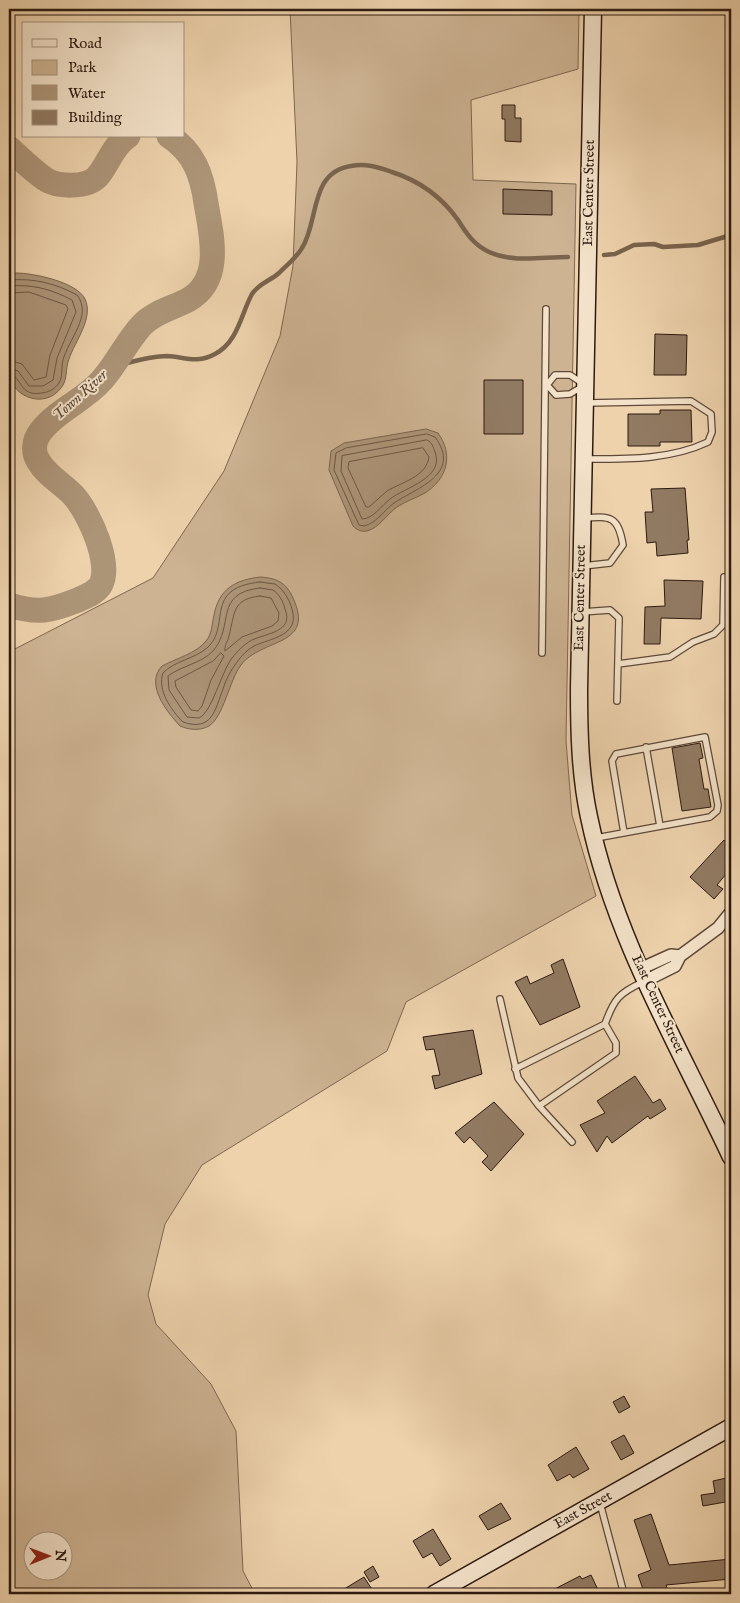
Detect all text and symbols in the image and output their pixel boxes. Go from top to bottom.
legend [22,22,185,138]
text: Road [68,34,103,53]
text: Park [68,58,98,77]
text: Water [68,84,106,103]
text: Building [68,108,123,127]
street label: East Center Street [579,139,599,246]
water label: Town River [49,365,112,424]
street label: East Center Street [570,544,590,651]
street label: East Center Street [627,952,689,1056]
street label: East Street [551,1487,615,1533]
north arrow [22,1530,72,1580]
text: N [51,1549,69,1562]

